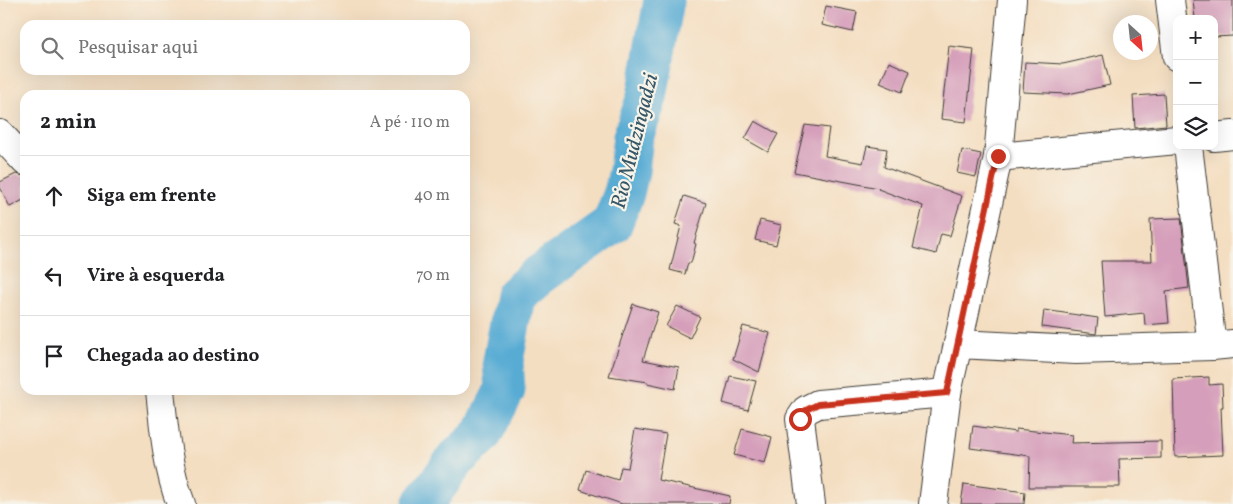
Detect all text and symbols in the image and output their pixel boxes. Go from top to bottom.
north arrow [1113,15,1158,60]
map controls [1173,15,1218,150]
button: + [1173,15,1218,60]
search box [20,20,470,75]
icon: search [38,34,66,62]
text: Pesquisar aqui [78,35,198,61]
button: − [1173,60,1218,105]
water label: Rio Mudzingadzi [605,70,666,212]
button: layers [1173,105,1218,150]
text: 2 min [40,108,97,137]
text: A pé · 110 m [370,112,450,134]
route end [987,145,1010,168]
icon: ahead [40,182,68,210]
text: Siga em frente [87,183,216,209]
text: 40 m [414,185,450,207]
icon: left [40,262,68,290]
text: Vire à esquerda [87,263,225,289]
text: 70 m [416,265,450,287]
icon: arrive [40,342,68,370]
text: Chegada ao destino [87,343,259,369]
route start [789,408,812,431]

